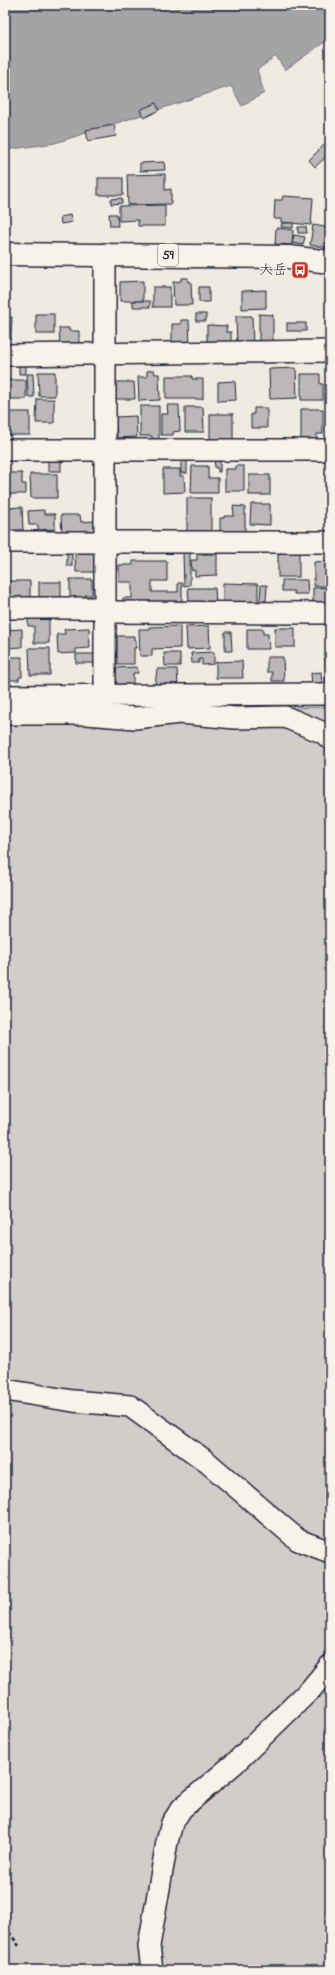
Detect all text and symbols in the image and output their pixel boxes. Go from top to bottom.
road number: 59 [158,244,178,266]
place label: 大岳 [259,260,287,281]
bus stop icon: 大岳 [290,260,310,280]

